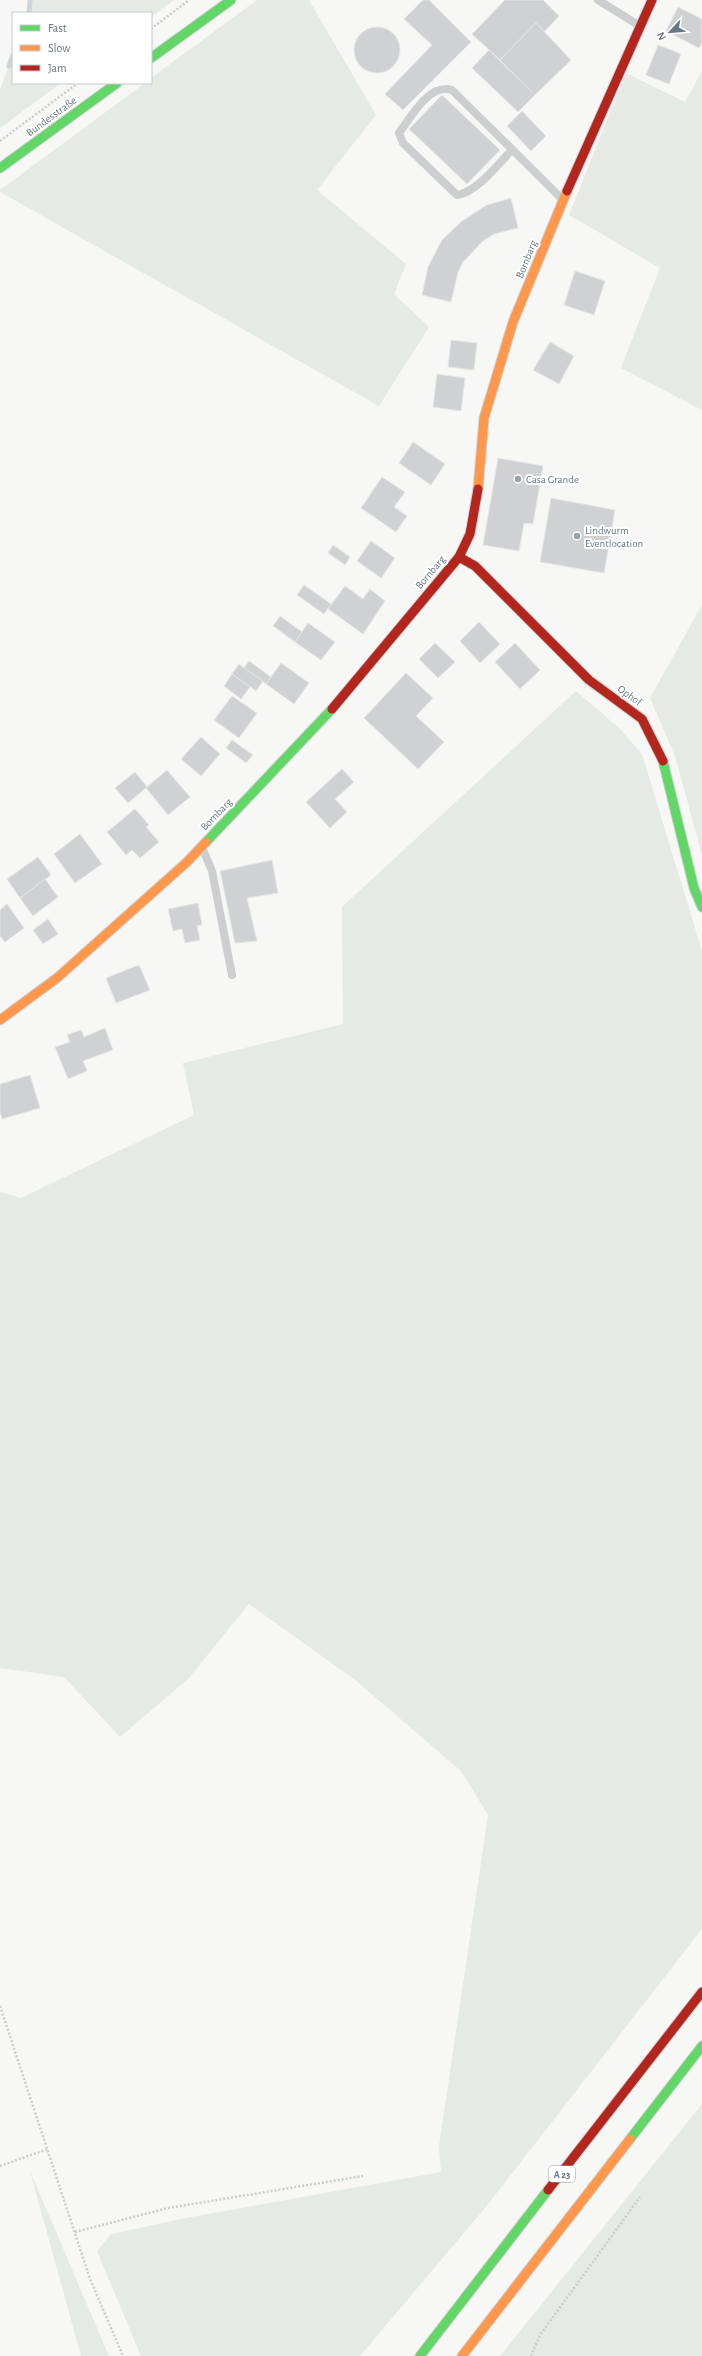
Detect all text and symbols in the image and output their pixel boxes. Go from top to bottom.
legend [12,12,152,84]
north arrow [650,12,690,52]
text: Fast [48,22,67,34]
text: N [655,30,668,42]
text: Slow [48,42,70,54]
text: Jam [48,62,67,74]
street label: Bundesstraße [24,95,78,138]
street label: Bornbarg [514,238,539,280]
marker: Casa Grande [513,474,523,484]
place label: Casa Grande [526,474,579,485]
place label: Lindwurm Eventlocation [585,525,643,549]
marker: Lindwurm Eventlocation [572,531,582,541]
street label: Bornbarg [413,553,448,591]
street label: Ophof [616,683,644,708]
street label: Bornbarg [199,796,235,833]
road number: A 23 [549,2166,575,2182]

